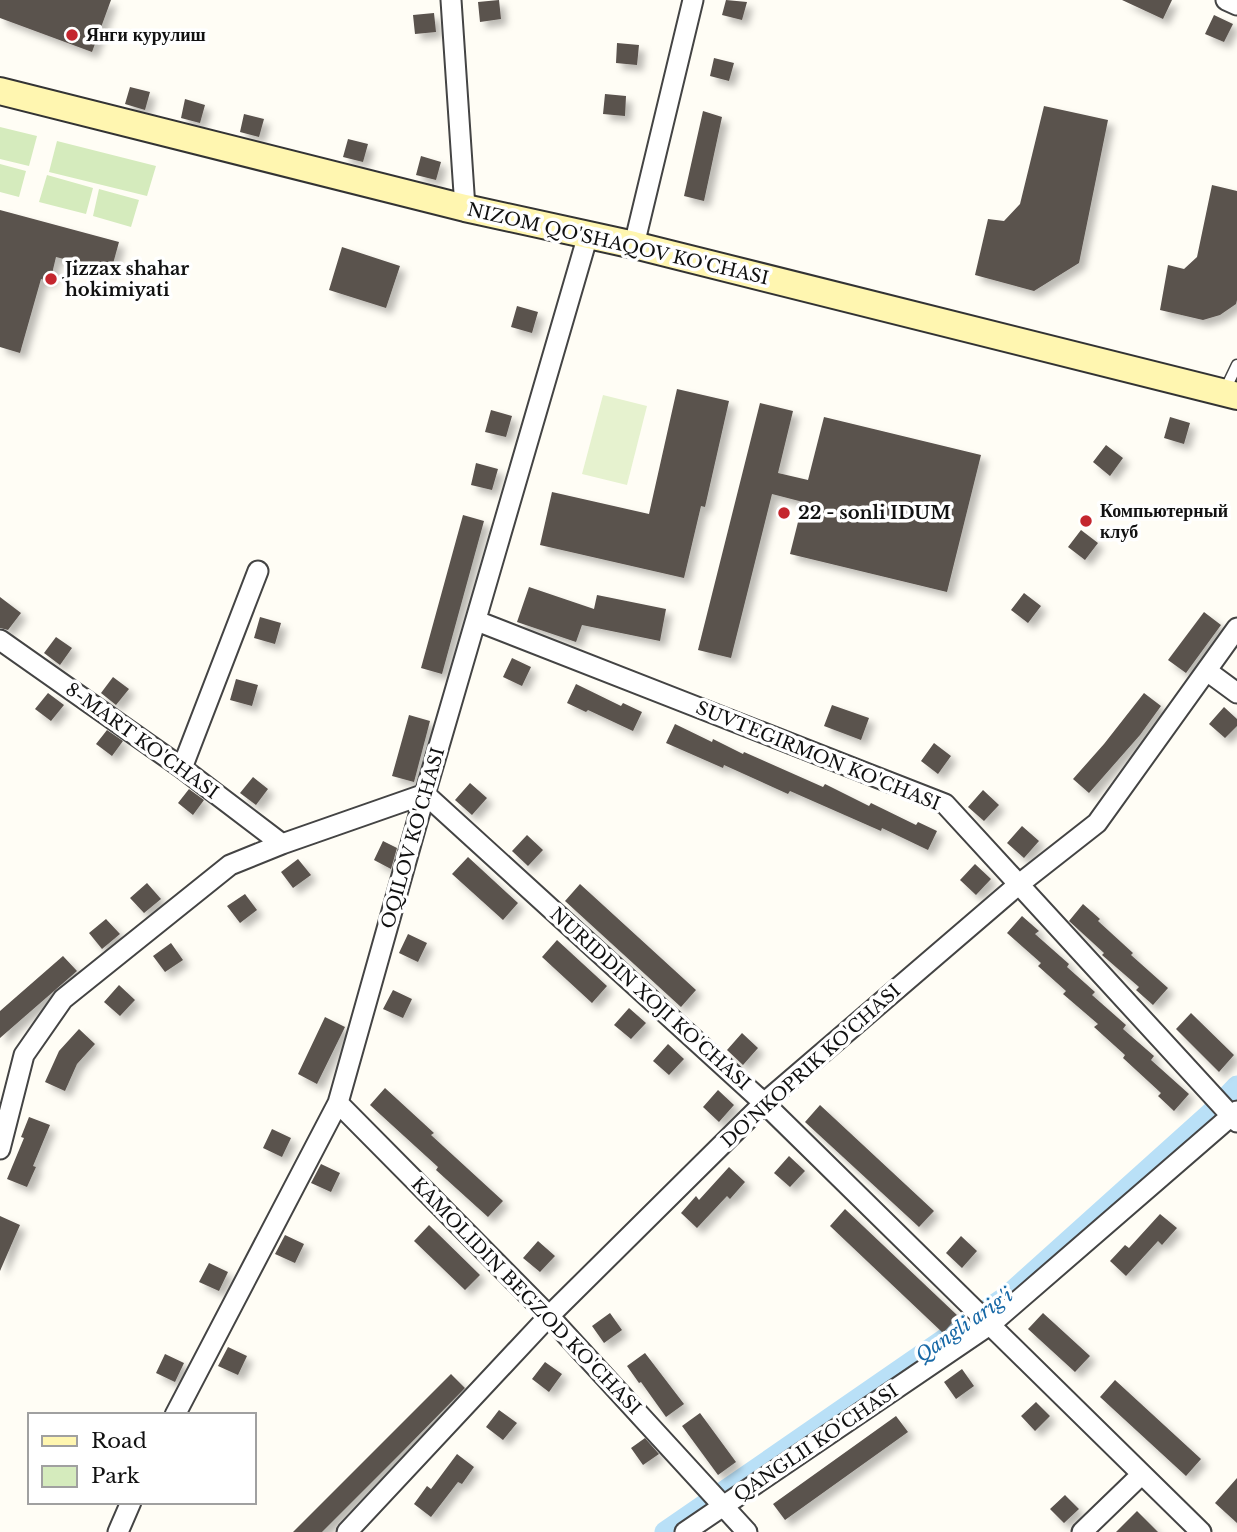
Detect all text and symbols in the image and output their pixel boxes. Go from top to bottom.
place label: Янги курулиш [86,24,206,46]
marker: Янги курулиш [64,27,80,43]
street label: NIZOM QO'SHAQOV KO'CHASI [465,199,771,289]
place label: Jizzax shahar hokimiyati [61,258,189,301]
marker: Jizzax shahar hokimiyati [43,271,59,287]
place label: Компьютерный клуб [1100,500,1228,543]
place label: 22 - sonli IDUM [798,502,951,524]
marker: 22 - sonli IDUM [776,505,792,521]
marker: Компьютерный клуб [1078,513,1094,529]
street label: 8-MART KO'CHASI [61,678,223,804]
street label: SUVTEGIRMON KO'CHASI [693,697,943,815]
street label: OQILOV KO'CHASI [377,745,449,931]
street label: NURIDDIN XOJI KO'CHASI [545,903,755,1095]
street label: DO'NKOPRIK KO'CHASI [717,980,905,1152]
street label: KAMOLIDIN BEGZOD KO'CHASI [407,1173,645,1419]
water label: Qangli arig'i [911,1283,1018,1367]
street label: QANGLII KO'CHASI [730,1380,902,1506]
legend [28,1413,256,1504]
text: Road [91,1428,147,1454]
text: Park [91,1463,140,1489]

